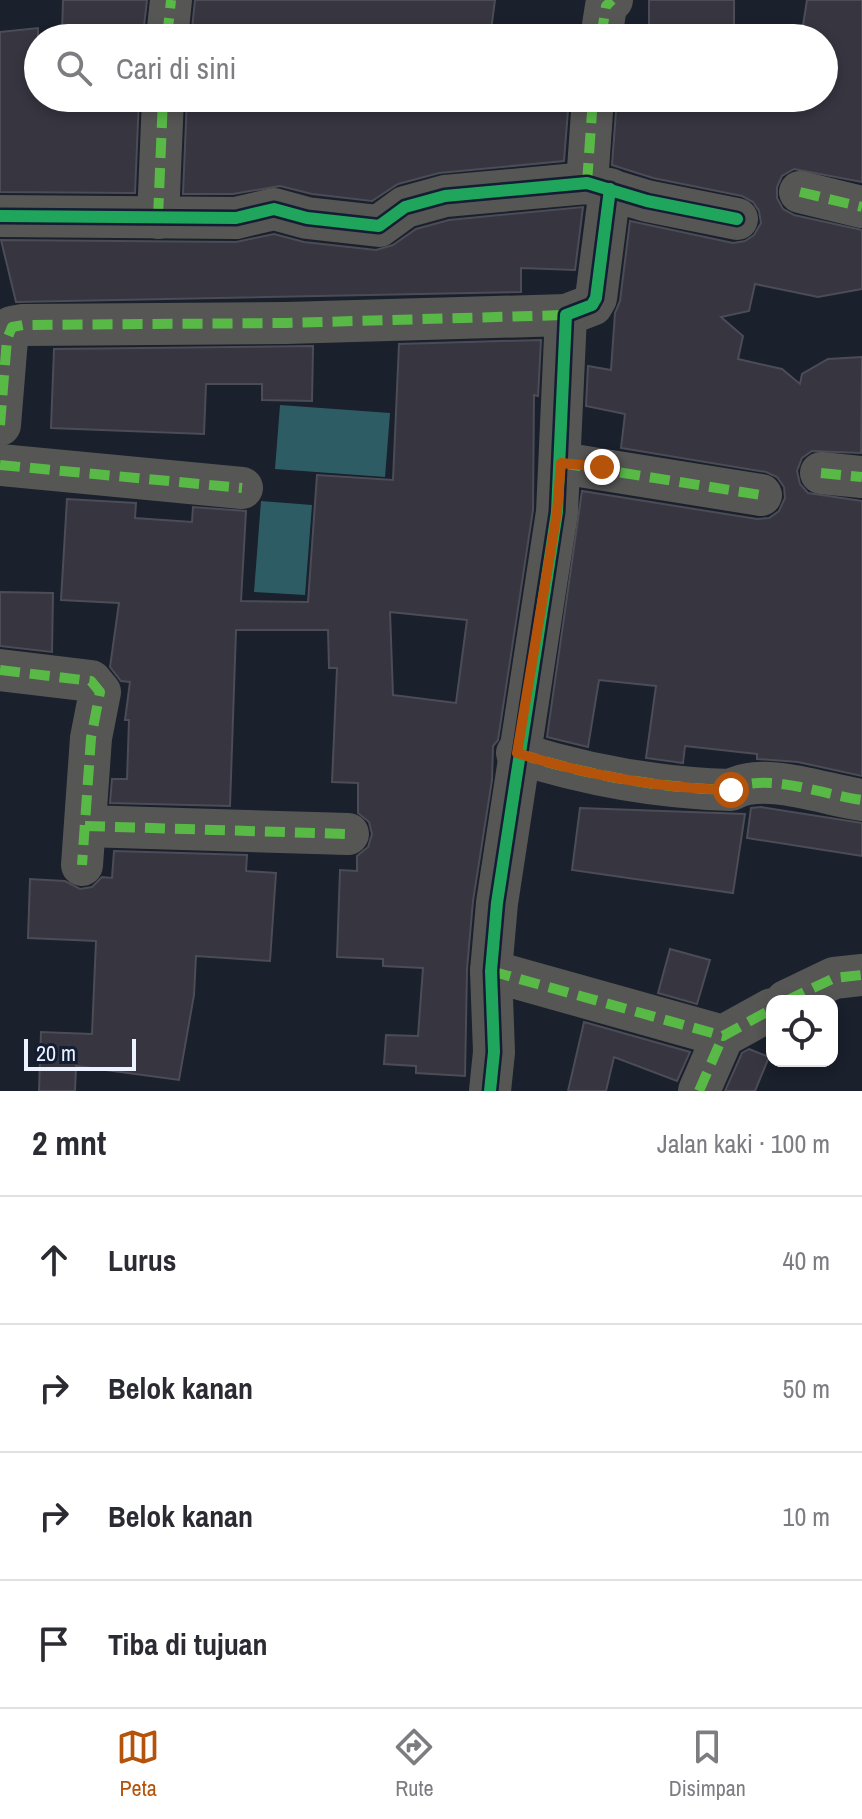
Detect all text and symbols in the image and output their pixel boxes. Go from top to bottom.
search box [24,24,838,112]
icon: search [52,46,96,90]
text: Cari di sini [116,48,236,88]
route end [584,449,620,485]
route start [713,772,749,808]
map controls [766,995,838,1067]
button: locate [766,995,838,1067]
scale bar [24,1035,136,1071]
text: 20 m [36,1038,76,1068]
text: 2 mnt [32,1120,106,1166]
text: Jalan kaki · 100 m [657,1126,830,1161]
icon: ahead [32,1238,76,1282]
text: Lurus [108,1240,176,1280]
text: 40 m [783,1243,830,1278]
icon: right [32,1366,76,1410]
text: Belok kanan [108,1368,253,1408]
text: 50 m [783,1371,830,1406]
icon: right [32,1494,76,1538]
text: Belok kanan [108,1496,253,1536]
text: 10 m [783,1499,830,1534]
icon: arrive [32,1622,76,1666]
text: Tiba di tujuan [108,1624,268,1664]
tab: Peta [116,1725,160,1803]
tab: Rute [392,1725,436,1803]
tab: Disimpan [669,1725,746,1803]

